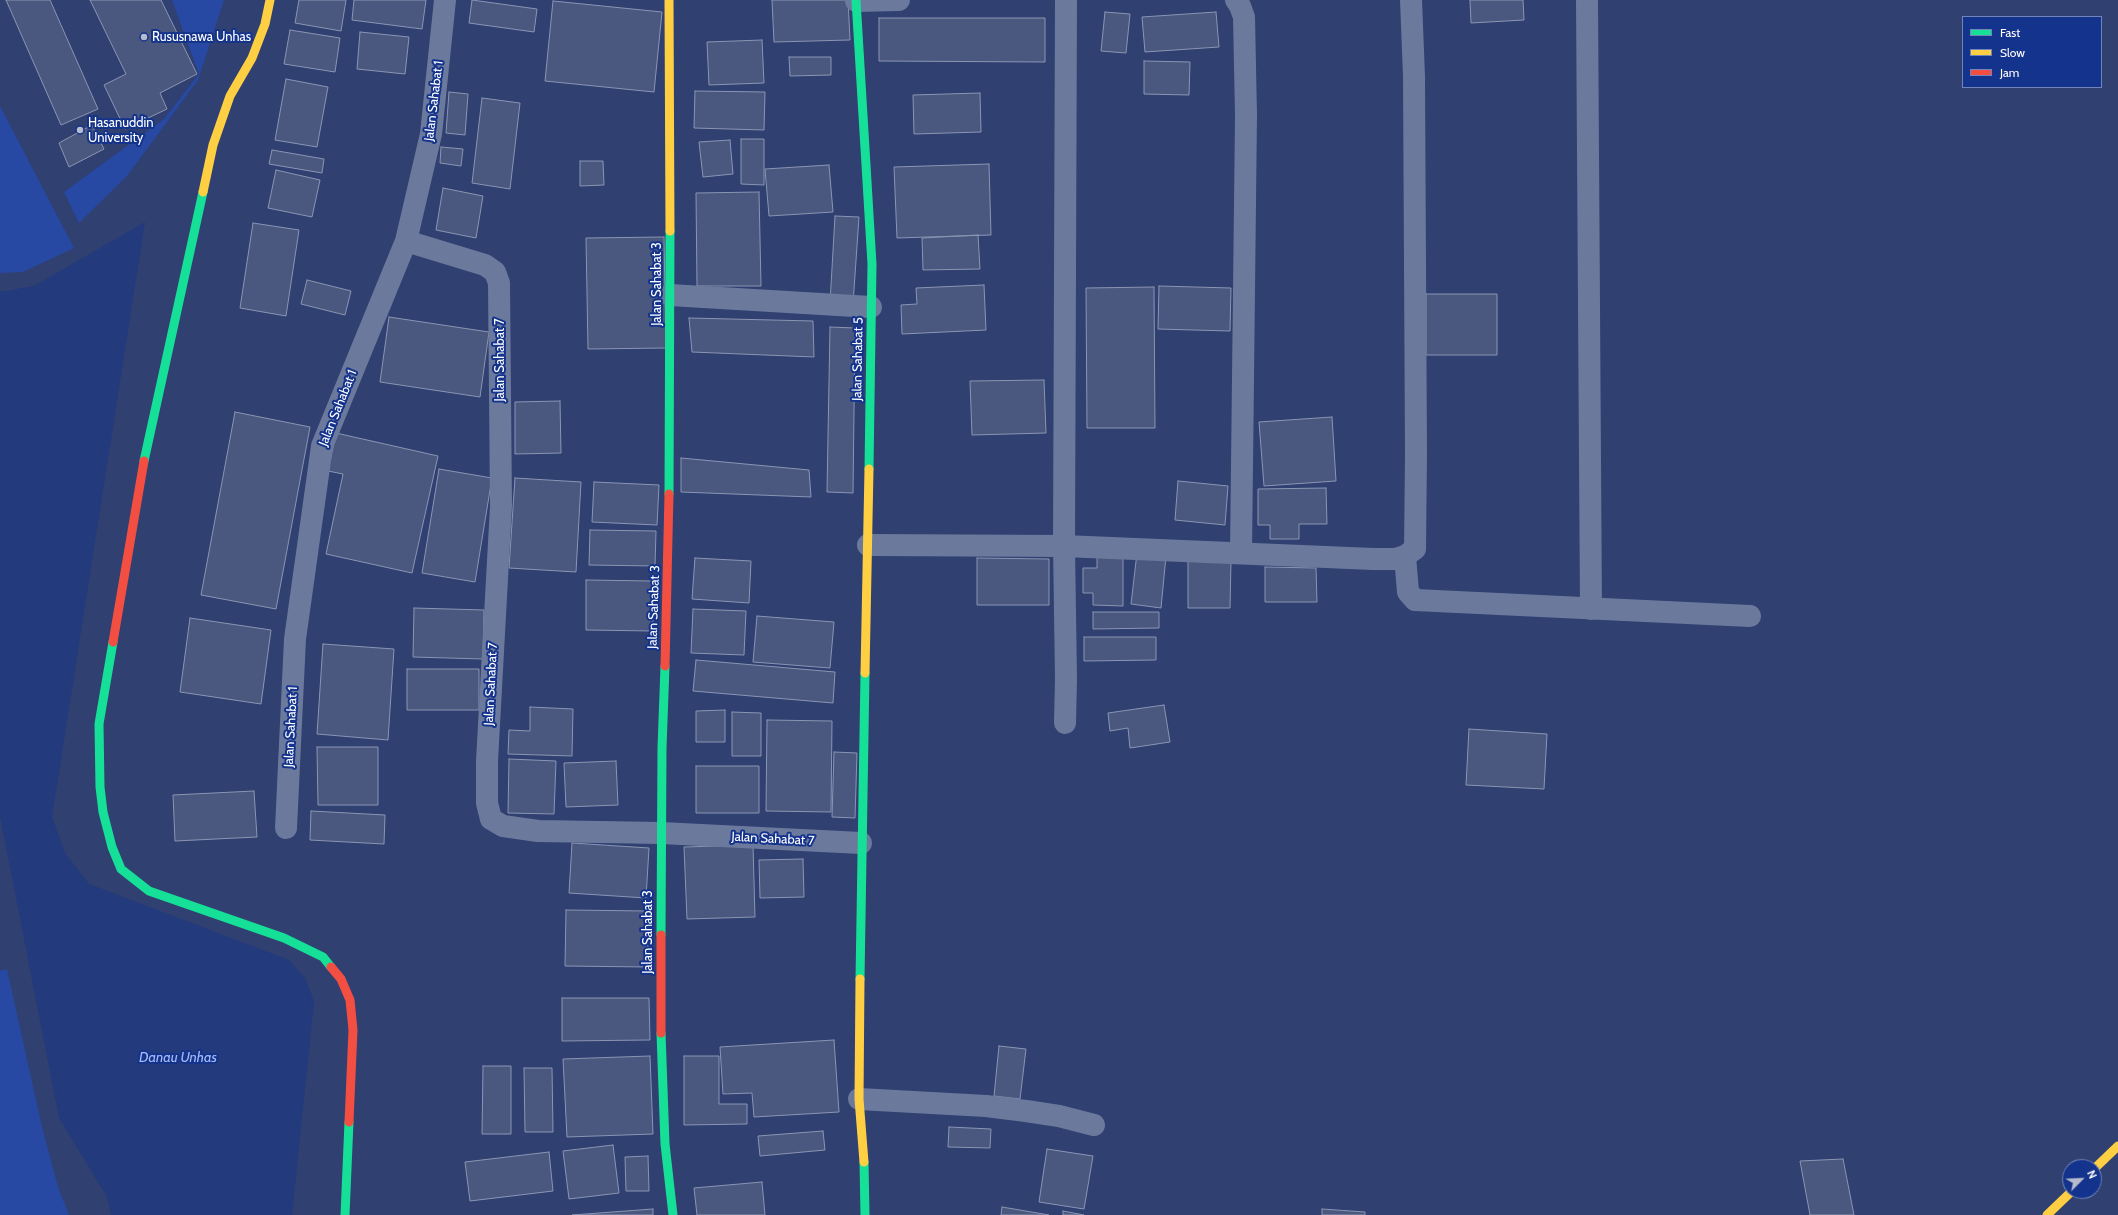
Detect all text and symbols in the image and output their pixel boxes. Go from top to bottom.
legend [1962,16,2102,88]
text: Fast [2000,25,2020,40]
place label: Rususnawa Unhas [152,29,251,45]
marker: Rususnawa Unhas [139,32,149,42]
text: Slow [2000,45,2025,60]
street label: Jalan Sahabat 1 [421,60,447,142]
text: Jam [2000,65,2019,80]
place label: Hasanuddin University [88,115,153,146]
marker: Hasanuddin University [75,125,85,135]
street label: Jalan Sahabat 3 [649,242,665,326]
street label: Jalan Sahabat 5 [849,317,867,401]
street label: Jalan Sahabat 7 [492,318,508,402]
street label: Jalan Sahabat 1 [316,368,360,448]
street label: Jalan Sahabat 3 [645,565,663,649]
street label: Jalan Sahabat 7 [481,642,501,726]
street label: Jalan Sahabat 1 [281,686,301,768]
street label: Jalan Sahabat 7 [731,829,815,849]
street label: Jalan Sahabat 3 [640,890,656,974]
water label: Danau Unhas [139,1050,217,1066]
north arrow [2062,1159,2102,1199]
text: N [2084,1168,2100,1181]

